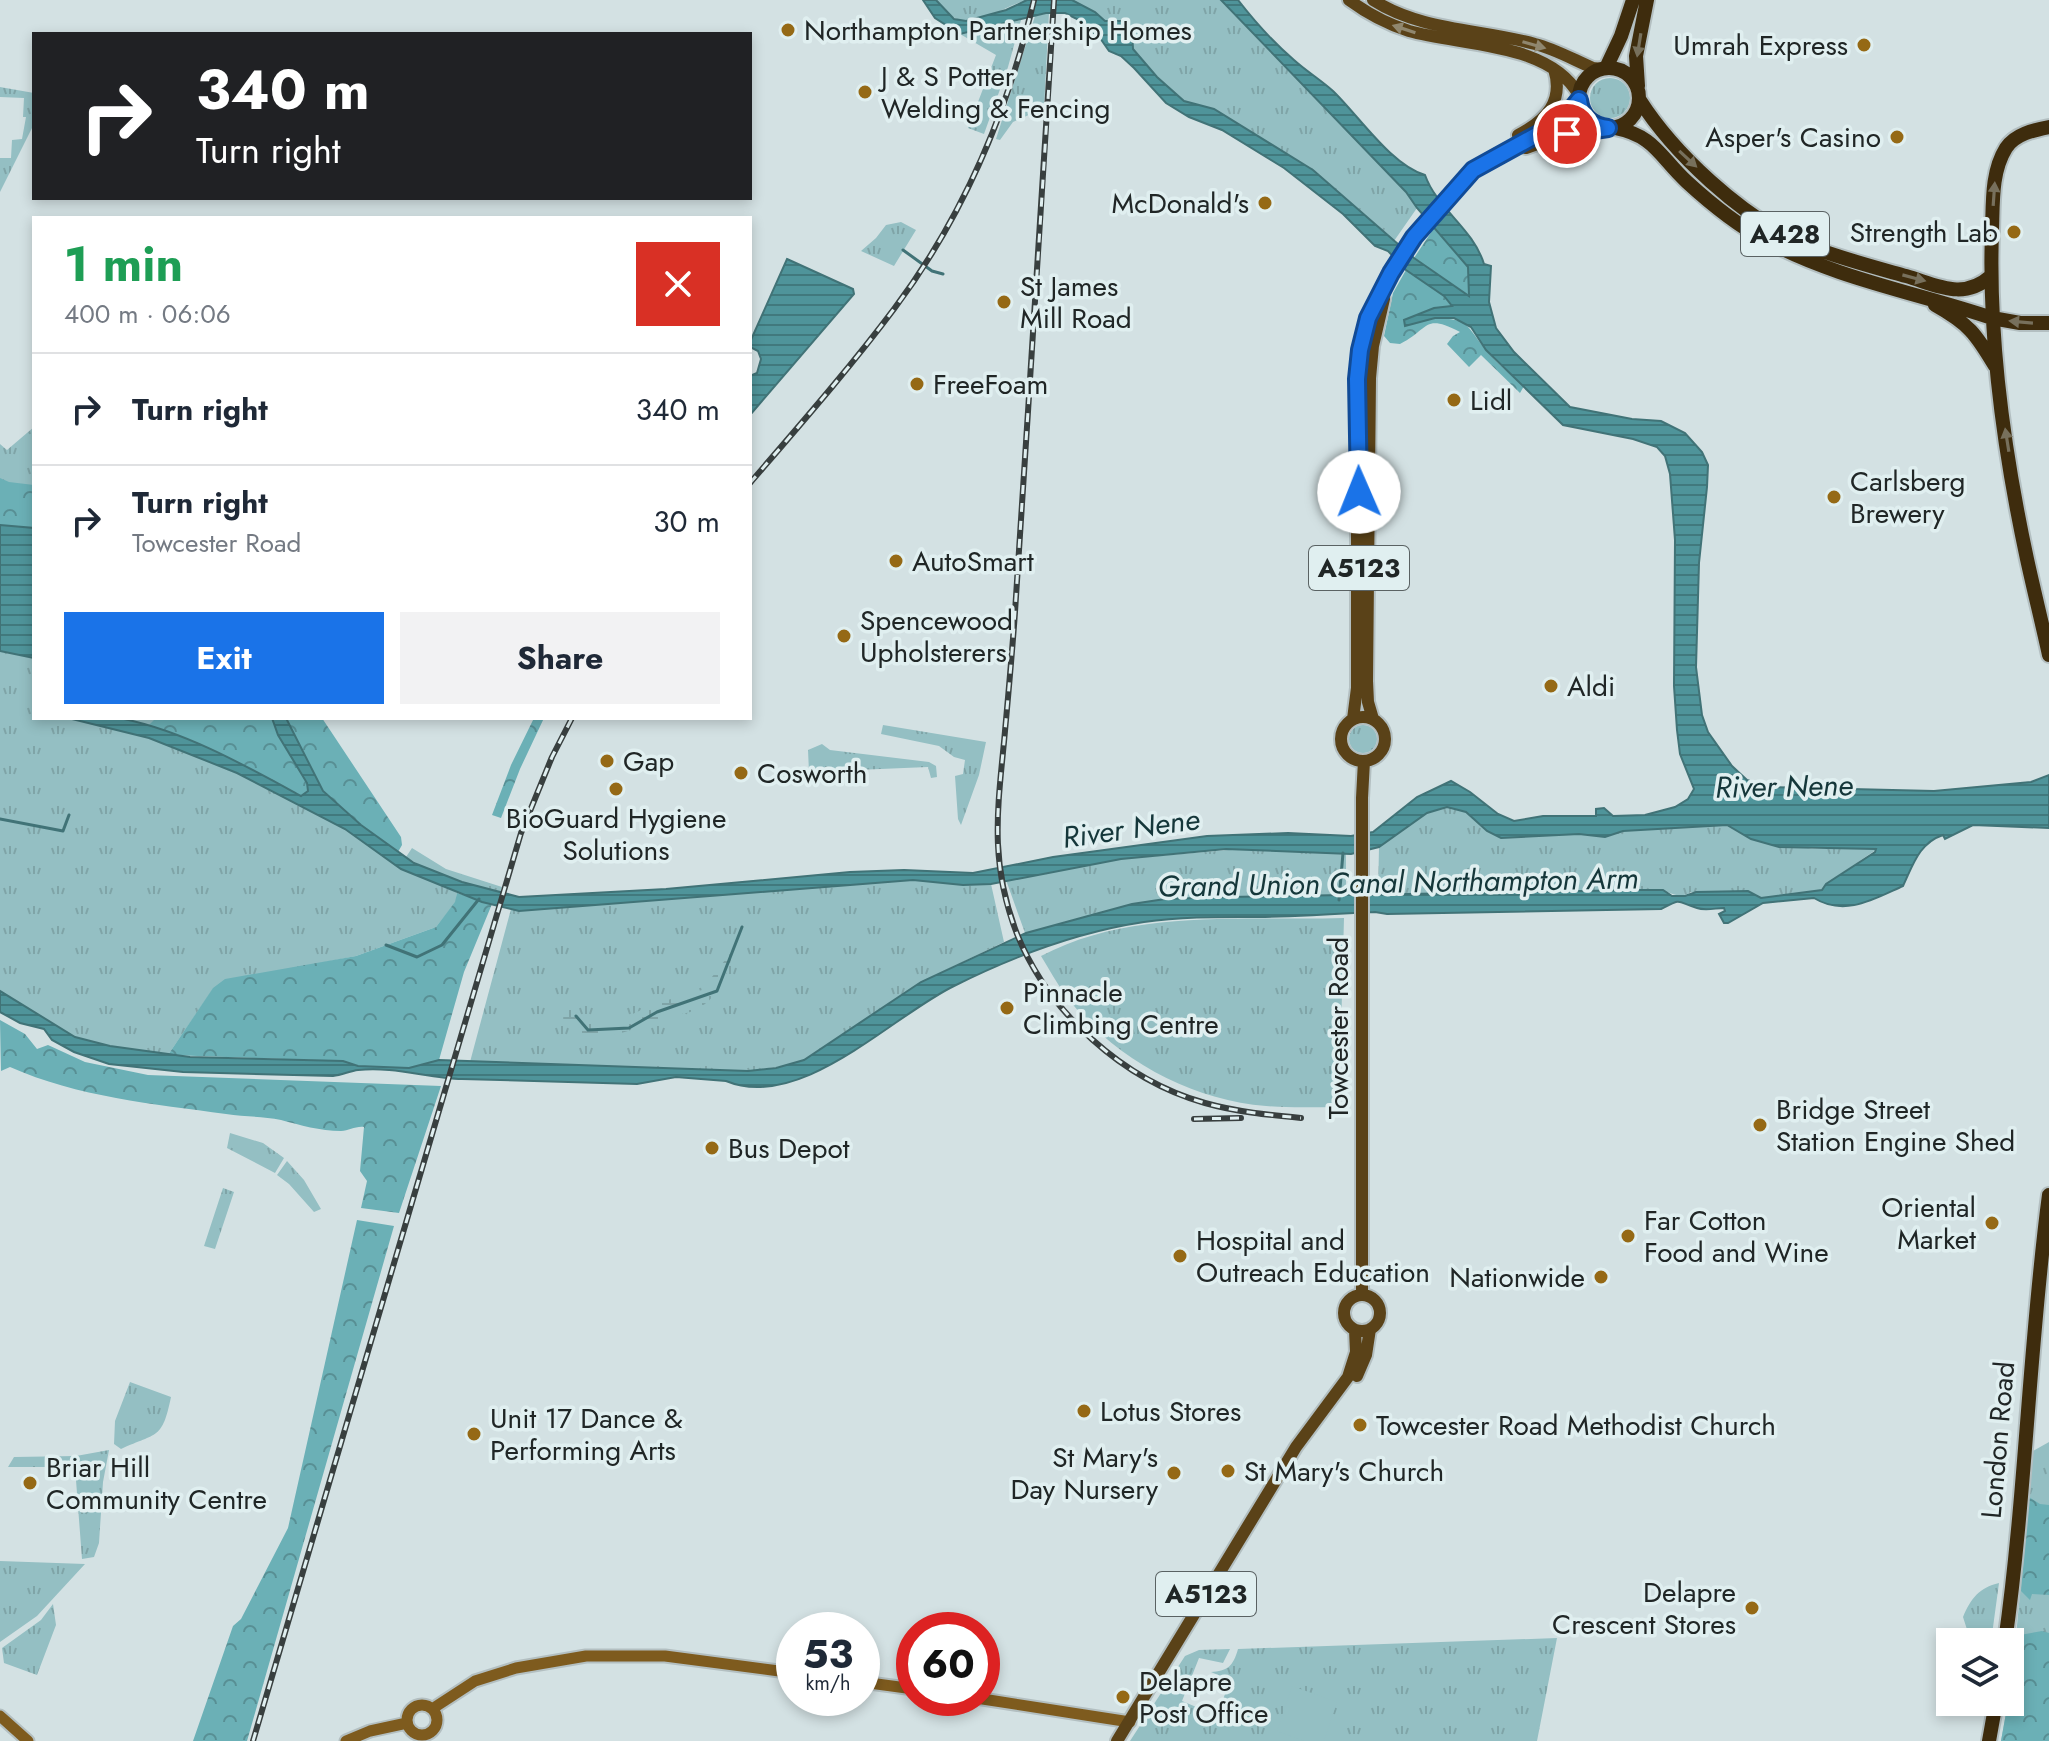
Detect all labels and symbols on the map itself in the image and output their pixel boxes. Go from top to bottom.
place label: Northampton Partnership Homes [804,10,1192,51]
marker: Northampton Partnership Homes [779,21,797,39]
one-way arrow [1392,22,1416,34]
place label: Umrah Express [1673,25,1848,66]
one-way arrow [1632,33,1644,58]
marker: Umrah Express [1855,36,1873,54]
one-way arrow [1521,39,1546,51]
place label: J & S Potter Welding & Fencing [877,56,1111,129]
marker: J & S Potter Welding & Fencing [856,83,874,101]
pin [1533,100,1601,168]
place label: Asper's Casino [1705,117,1881,158]
marker: Asper's Casino [1888,128,1906,146]
one-way arrow [1679,149,1698,167]
one-way arrow [1988,181,2001,206]
place label: McDonald's [1112,183,1249,224]
marker: McDonald's [1256,194,1274,212]
road number: A428 [1741,212,1829,256]
place label: Strength Lab [1850,212,1998,253]
marker: Strength Lab [2005,223,2023,241]
place label: St James Mill Road [1020,266,1132,339]
one-way arrow [1902,273,1927,285]
marker: St James Mill Road [995,293,1013,311]
one-way arrow [2008,315,2033,328]
place label: FreeFoam [933,364,1048,405]
marker: FreeFoam [908,375,926,393]
place label: Lidl [1470,380,1512,421]
marker: Lidl [1445,391,1463,409]
one-way arrow [2000,427,2013,452]
position arrow [1317,450,1401,534]
place label: Carlsberg Brewery [1850,461,1966,534]
marker: Carlsberg Brewery [1825,488,1843,506]
place label: AutoSmart [912,541,1034,582]
road number: A5123 [1309,546,1409,590]
marker: AutoSmart [887,552,905,570]
place label: Spencewood Upholsterers [860,600,1013,673]
marker: Spencewood Upholsterers [835,627,853,645]
place label: Aldi [1567,666,1615,707]
marker: Aldi [1542,677,1560,695]
place label: Gap [623,741,674,782]
marker: Gap [598,752,616,770]
place label: Cosworth [757,753,868,794]
water label: River Nene [1715,763,1853,809]
marker: Cosworth [732,764,750,782]
marker: BioGuard Hygiene Solutions [607,780,625,798]
water label: River Nene [1060,797,1202,859]
place label: BioGuard Hygiene Solutions [506,798,726,871]
water label: Grand Union Canal Northampton Arm [1157,856,1639,908]
street label: Towcester Road [1318,937,1359,1119]
place label: Pinnacle Climbing Centre [1023,972,1219,1045]
marker: Pinnacle Climbing Centre [998,999,1016,1017]
place label: Bridge Street Station Engine Shed [1776,1089,2015,1162]
marker: Bridge Street Station Engine Shed [1751,1116,1769,1134]
place label: Bus Depot [728,1128,850,1169]
marker: Bus Depot [703,1139,721,1157]
place label: Oriental Market [1881,1187,1976,1260]
place label: Far Cotton Food and Wine [1644,1200,1829,1273]
marker: Oriental Market [1983,1214,2001,1232]
place label: Hospital and Outreach Education [1196,1220,1430,1293]
marker: Far Cotton Food and Wine [1619,1227,1637,1245]
marker: Hospital and Outreach Education [1171,1247,1189,1265]
place label: Nationwide [1449,1257,1585,1298]
marker: Nationwide [1592,1268,1610,1286]
street label: London Road [1971,1360,2025,1520]
place label: Lotus Stores [1100,1391,1241,1432]
place label: Unit 17 Dance & Performing Arts [490,1398,683,1471]
marker: Lotus Stores [1075,1402,1093,1420]
place label: Towcester Road Methodist Church [1376,1405,1776,1446]
marker: Towcester Road Methodist Church [1351,1416,1369,1434]
marker: Unit 17 Dance & Performing Arts [465,1425,483,1443]
place label: St Mary's Day Nursery [1010,1437,1159,1510]
place label: Briar Hill Community Centre [46,1447,267,1520]
place label: St Mary's Church [1244,1451,1444,1492]
marker: St Mary's Church [1219,1462,1237,1480]
marker: St Mary's Day Nursery [1165,1464,1183,1482]
marker: Briar Hill Community Centre [21,1474,39,1492]
road number: A5123 [1156,1572,1256,1616]
place label: Delapre Crescent Stores [1552,1572,1736,1645]
marker: Delapre Crescent Stores [1743,1599,1761,1617]
speed limit sign: 60 [896,1612,1000,1716]
place label: Delapre Post Office [1139,1661,1268,1734]
marker: Delapre Post Office [1114,1688,1132,1706]

